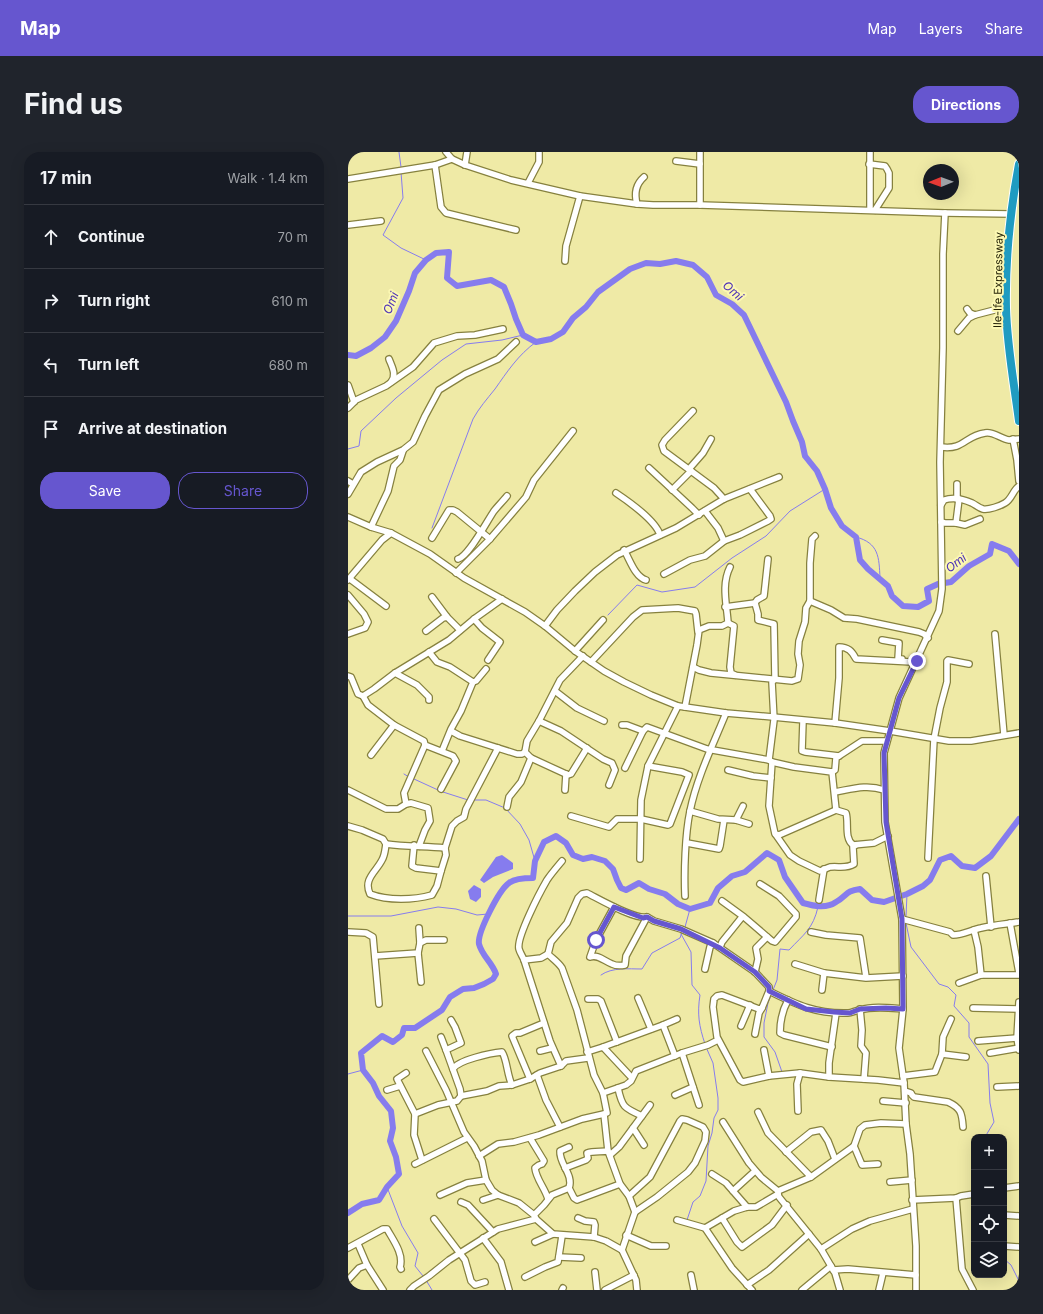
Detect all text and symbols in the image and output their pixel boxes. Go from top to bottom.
text: Map [20,17,61,40]
text: Map [868,20,897,37]
text: Layers [919,20,963,37]
text: Share [985,20,1023,37]
button: Directions [913,86,1019,123]
text: Find us [24,87,123,121]
north arrow [923,164,959,200]
text: 17 min [40,168,92,188]
text: Walk · 1.4 km [228,170,308,186]
icon: ahead [40,226,62,248]
text: Continue [78,227,145,246]
text: 70 m [278,229,308,245]
street label: Ile-Ife Expressway [990,232,1006,328]
water label: Omi [720,278,748,304]
water label: Omi [379,289,402,316]
icon: right [40,290,62,312]
text: Turn right [78,291,150,310]
text: 610 m [271,293,308,309]
icon: left [40,354,62,376]
text: Turn left [78,355,139,374]
text: 680 m [269,357,308,373]
icon: arrive [40,418,62,440]
text: Arrive at destination [78,419,227,438]
button: Save [40,472,170,509]
button: Share [178,472,308,509]
water label: Omi [942,549,970,575]
route end [908,652,926,670]
route start [587,931,605,949]
map controls [971,1134,1007,1278]
button: + [971,1134,1007,1170]
button: − [971,1170,1007,1206]
button: locate [971,1206,1007,1242]
button: layers [971,1242,1007,1278]

